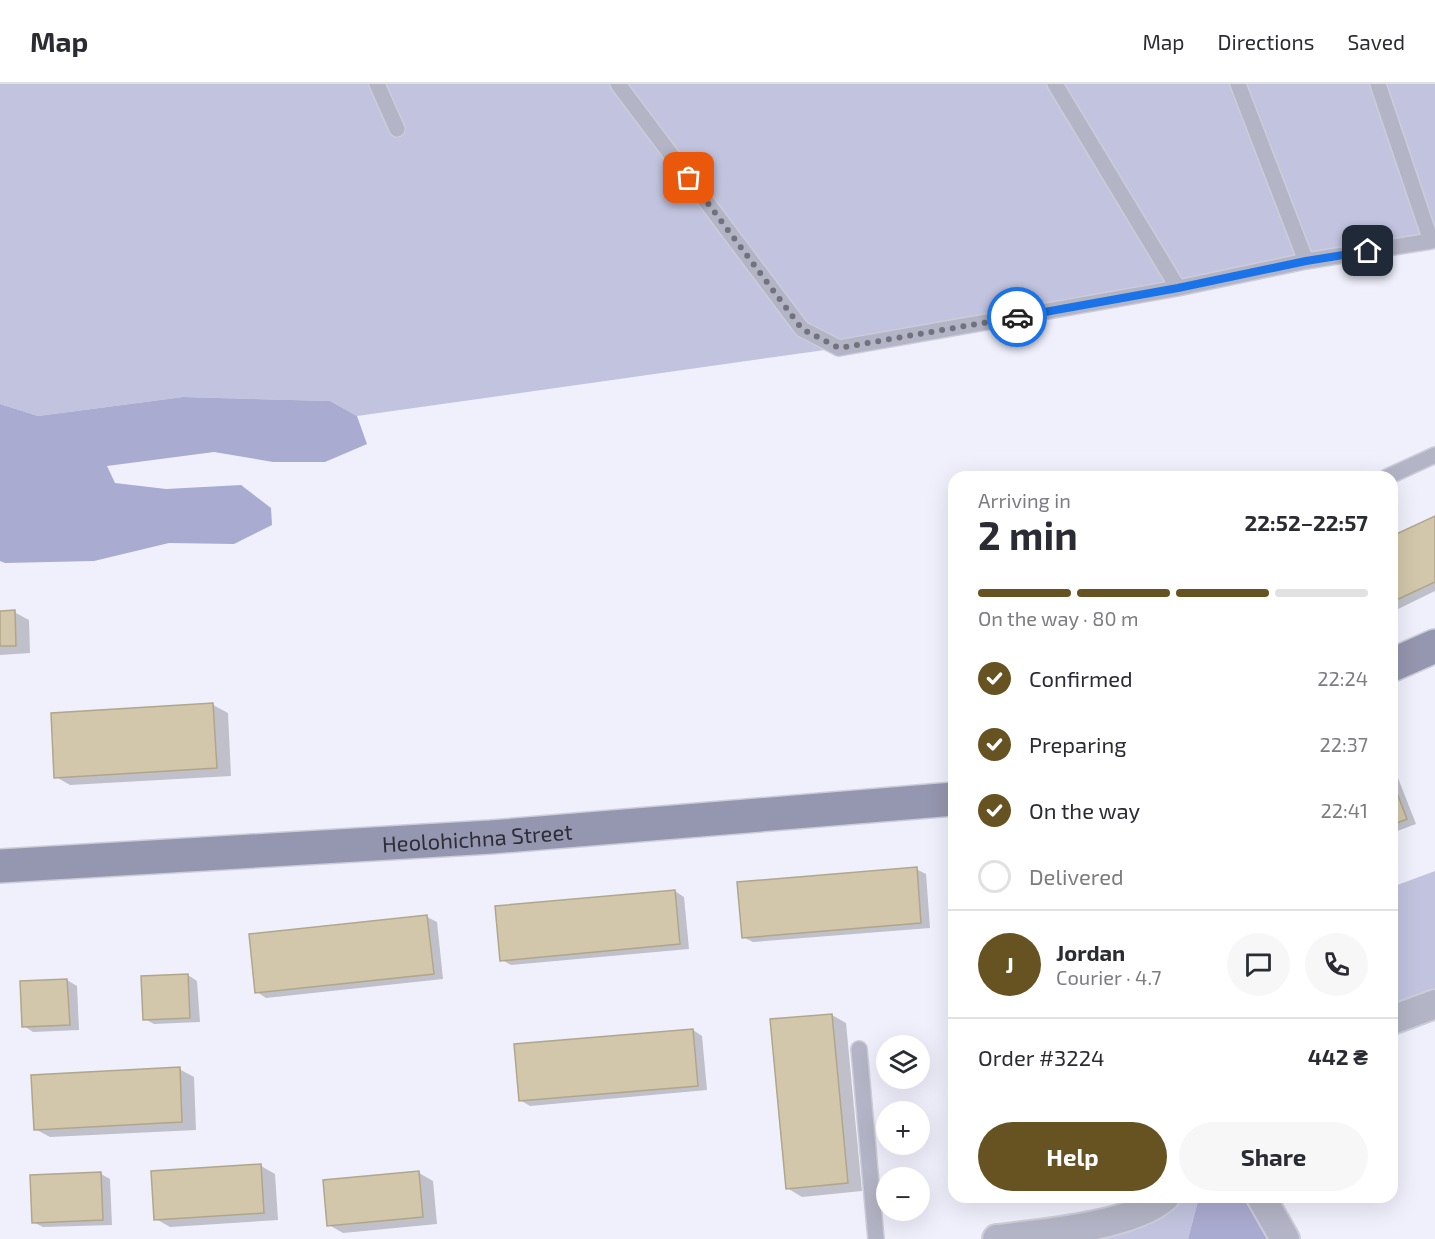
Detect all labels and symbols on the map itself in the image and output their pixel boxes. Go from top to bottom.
pin [663,152,714,203]
pin [1342,225,1393,276]
courier [987,287,1047,347]
street label: Heolohichna Street [381,817,573,856]

